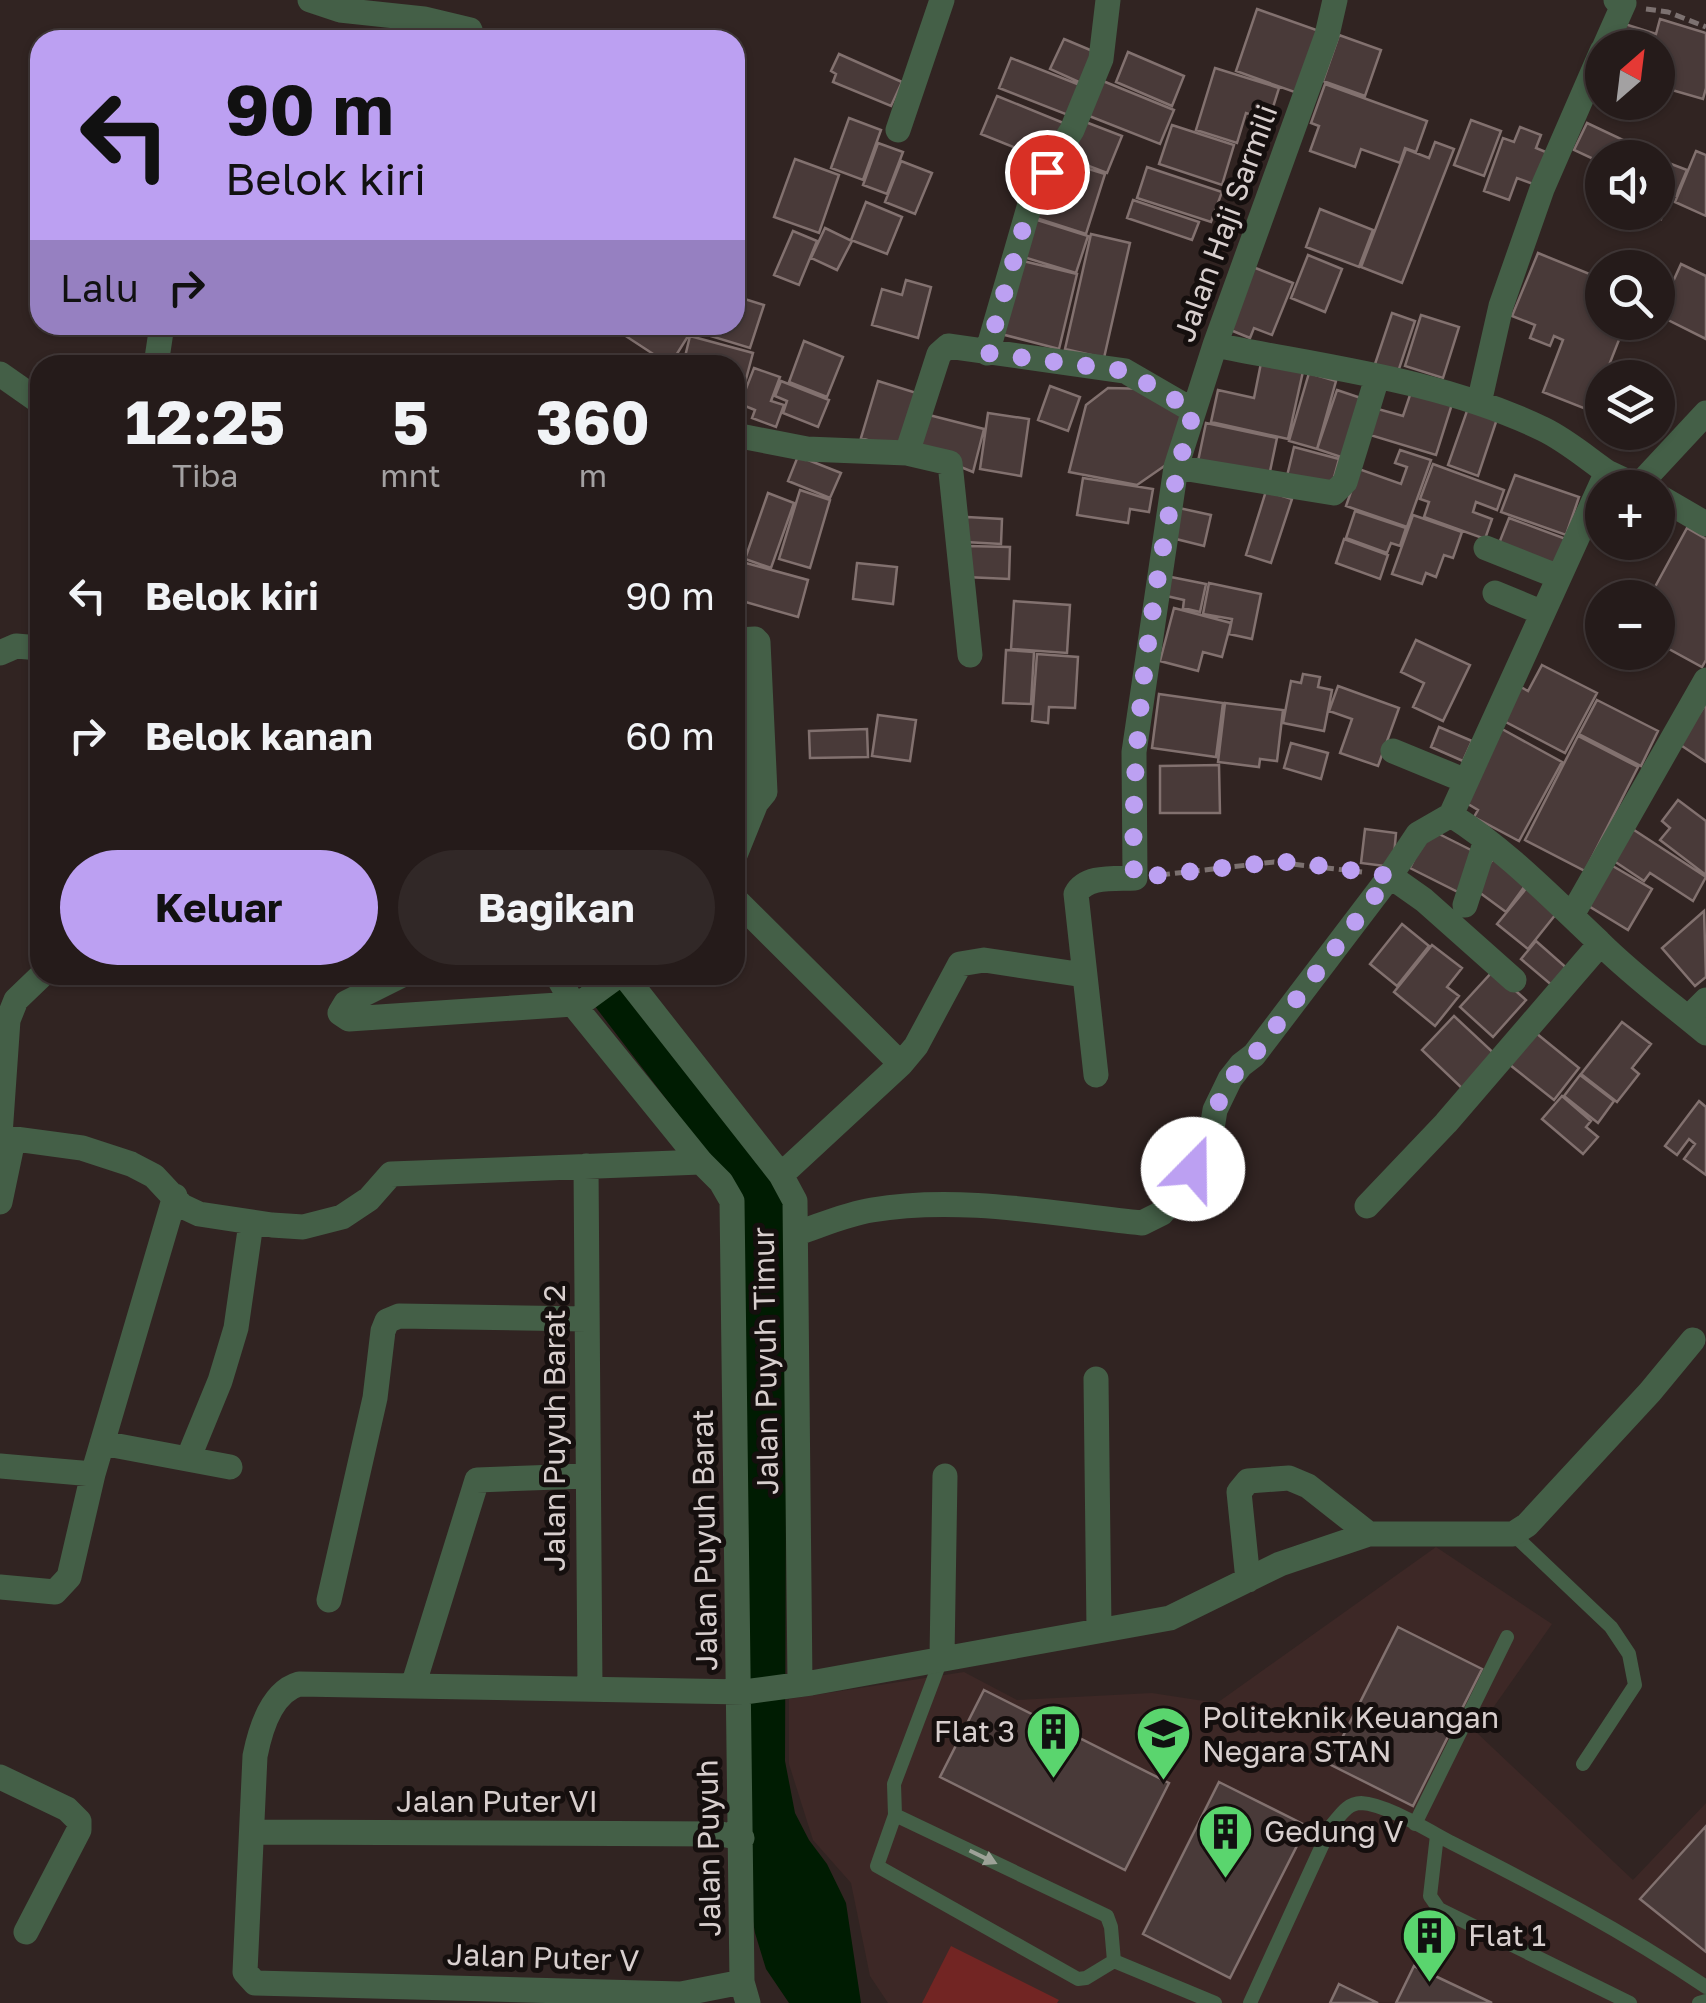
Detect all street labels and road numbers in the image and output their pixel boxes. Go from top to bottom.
street label: Jalan Haji Sarmili [1165,100,1285,346]
street label: Jalan Puyuh Timur [745,1226,785,1495]
street label: Jalan Puyuh Barat 2 [536,1285,572,1571]
street label: Jalan Puyuh Barat [684,1409,724,1671]
street label: Jalan Puyuh [688,1759,728,1937]
street label: Jalan Puter VI [396,1783,598,1819]
street label: Jalan Puter V [446,1936,640,1978]

